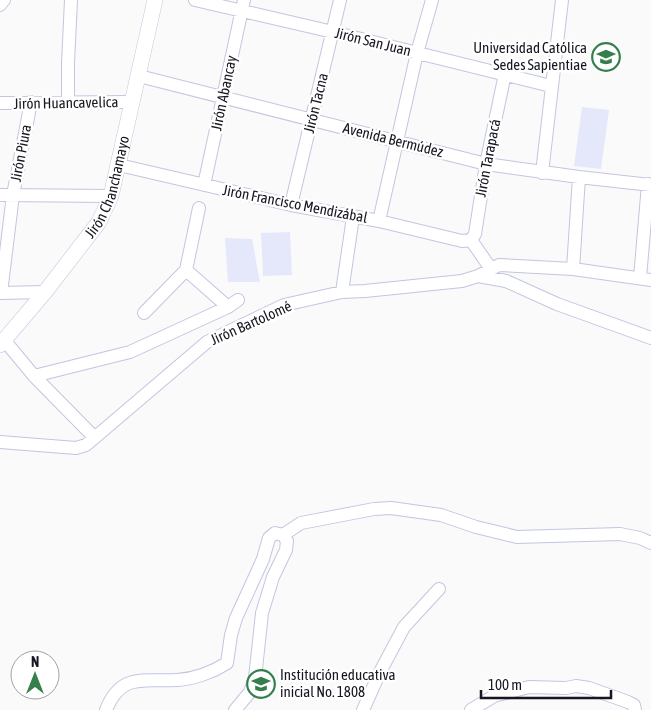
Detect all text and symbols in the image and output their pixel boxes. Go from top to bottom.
street label: Jirón San Juan [333,24,413,59]
place label: Universidad Católica Sedes Sapientiae [473,39,587,73]
school or university icon: Universidad Católica Sedes Sapientiae [591,42,621,72]
street label: Jirón Abancay [207,54,240,132]
street label: Jirón Tacna [300,71,331,135]
street label: Jirón Huancavelica [14,93,118,112]
street label: Jirón Tarapacá [472,117,503,198]
street label: Avenida Bermúdez [341,119,446,160]
street label: Jirón Piura [7,123,34,183]
street label: Jirón Chanchamayo [81,134,132,241]
street label: Jirón Francisco Mendizábal [221,181,369,226]
street label: Jirón Bartolomé [208,297,294,348]
north arrow [10,650,60,700]
text: N [31,654,39,670]
place label: Institución educativa inicial No. 1808 [280,666,396,700]
scale bar [481,668,611,700]
school or university icon: Institución educativa inicial No. 1808 [246,669,276,699]
text: 100 m [488,676,522,693]

